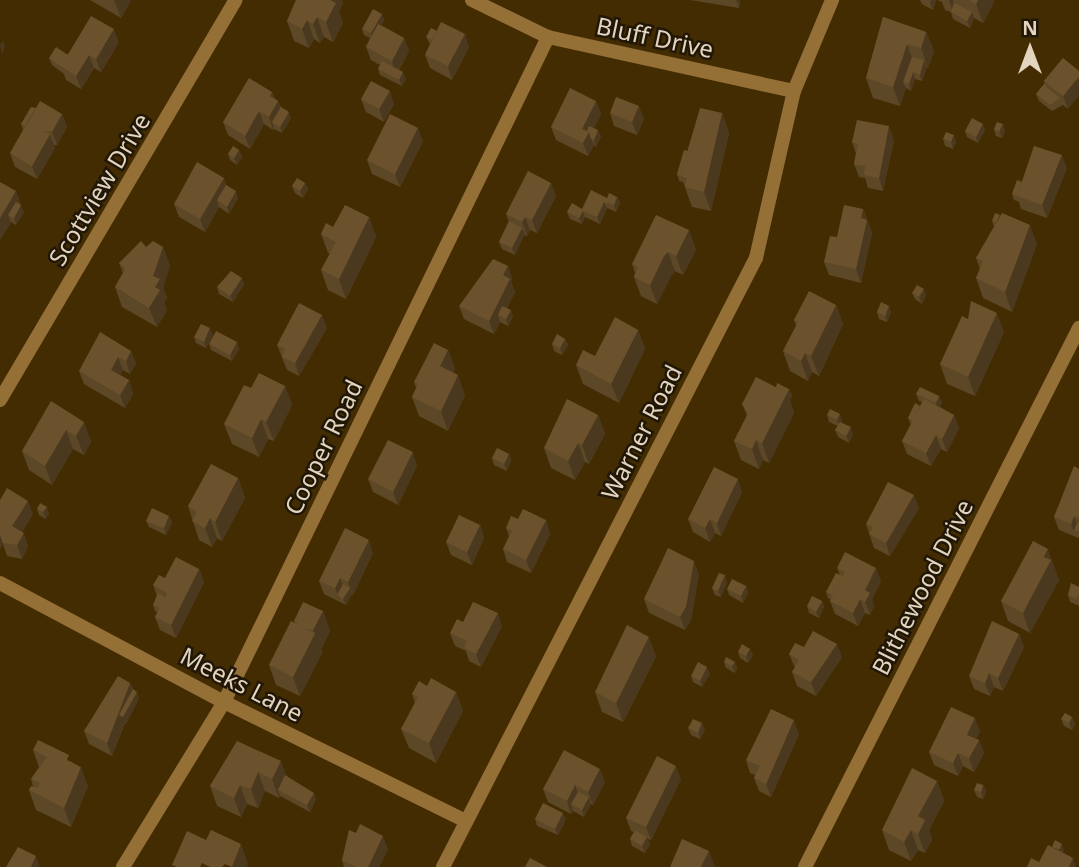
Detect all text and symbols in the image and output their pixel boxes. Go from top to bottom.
street label: Bluff Drive [594,11,716,63]
north arrow [995,14,1065,84]
text: N [1022,15,1038,41]
street label: Scottview Drive [42,108,156,270]
street label: Warner Road [595,360,687,504]
street label: Cooper Road [278,375,368,519]
street label: Blithewood Drive [865,495,979,679]
street label: Meeks Lane [176,641,308,727]

